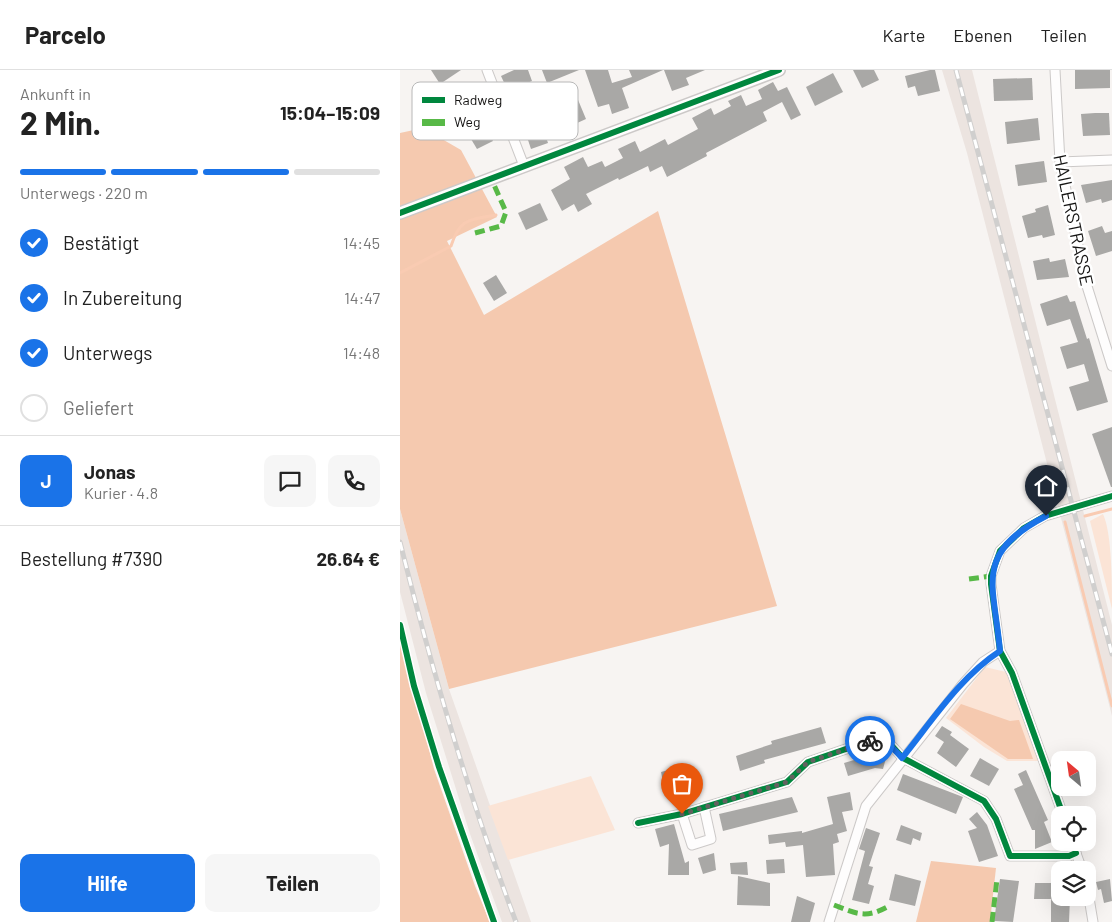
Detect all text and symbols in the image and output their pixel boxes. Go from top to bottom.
text: Parcelo [25,20,106,49]
text: Karte [882,24,925,46]
text: Ebenen [953,24,1012,46]
text: Teilen [1040,24,1087,46]
legend [412,82,578,140]
text: Ankunft in [20,84,91,103]
text: Radweg [454,91,502,108]
text: 15:04–15:09 [280,101,380,124]
text: 2 Min. [20,103,101,141]
text: Weg [454,113,481,130]
street label: HAILERSTRASSE [1049,152,1099,288]
text: Unterwegs · 220 m [20,183,148,202]
icon: check [20,229,48,257]
text: Bestätigt [63,231,139,254]
text: 14:45 [343,233,380,252]
icon: check [20,284,48,312]
text: In Zubereitung [63,286,182,309]
text: 14:47 [344,288,380,307]
icon: check [20,339,48,367]
text: Unterwegs [63,341,152,364]
text: 14:48 [343,343,380,362]
text: Geliefert [63,396,134,419]
button: chat [264,455,316,507]
button: phone [328,455,380,507]
text: Jonas [84,460,136,483]
pin [1025,465,1067,516]
text: J [40,469,52,492]
icon: home [1032,472,1060,500]
text: Kurier · 4.8 [84,483,158,502]
text: Bestellung #7390 [20,547,163,570]
text: 26.64 € [316,547,380,570]
courier [845,716,895,766]
icon: bike [856,727,884,755]
north arrow [1051,751,1096,796]
map controls [1051,751,1096,906]
pin [661,763,703,814]
icon: bag [668,770,696,798]
button: locate [1051,806,1096,851]
button: Hilfe [20,854,195,912]
button: Teilen [205,854,380,912]
button: layers [1051,861,1096,906]

